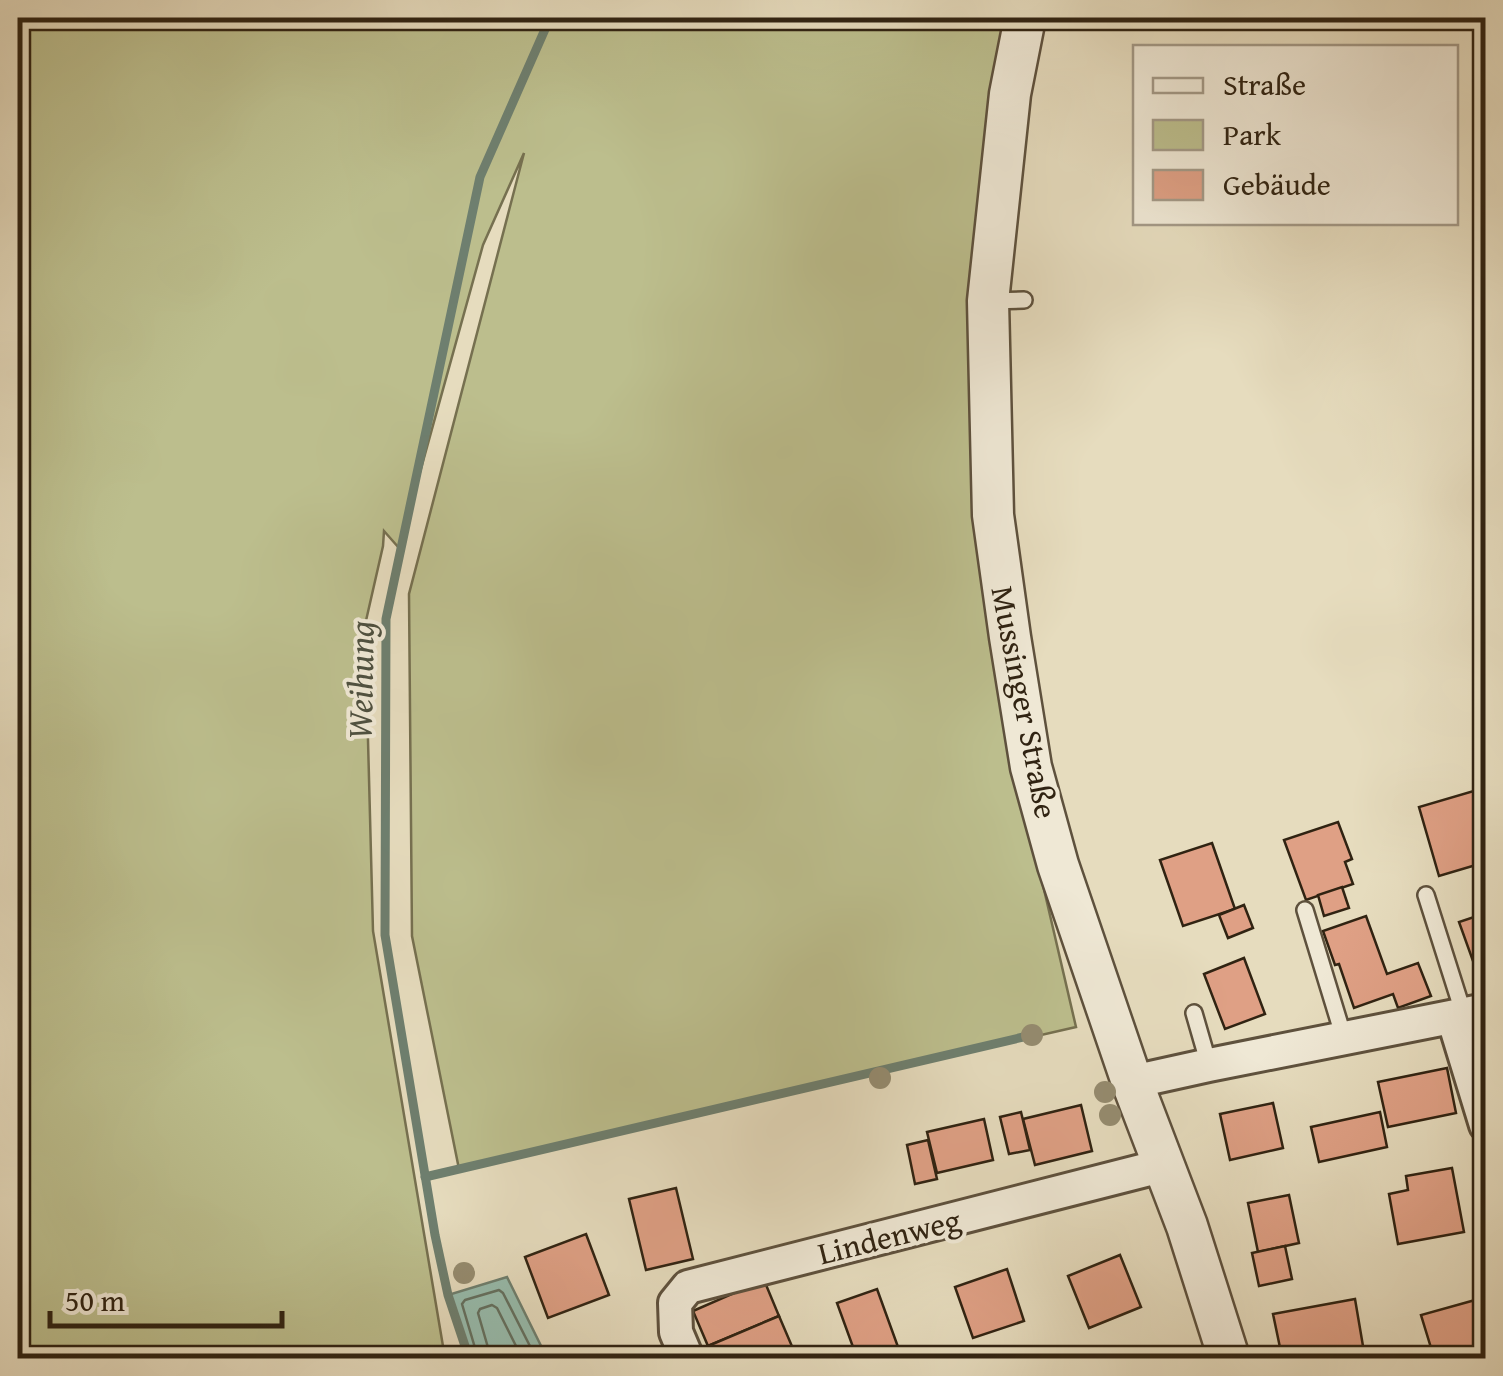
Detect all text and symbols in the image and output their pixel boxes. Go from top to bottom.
legend [1133,45,1458,225]
text: Straße [1223,62,1306,106]
text: Park [1223,112,1282,156]
text: Gebäude [1223,162,1331,206]
street label: Mussinger Straße [979,582,1071,822]
water label: Weihung [333,620,387,740]
street label: Lindenweg [813,1196,965,1276]
scale bar [50,1266,282,1328]
text: 50 m [65,1278,125,1322]

